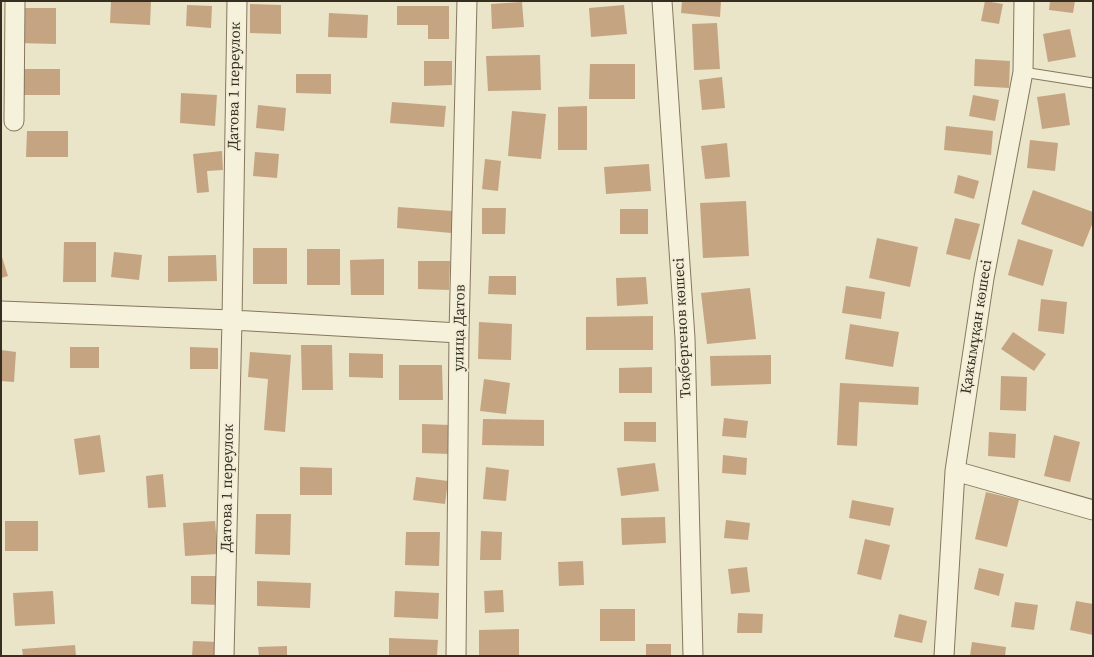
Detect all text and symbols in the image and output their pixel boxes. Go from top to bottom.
street label: Датова 1 переулок [225,22,245,150]
street label: Тоқбергенов көшесі [670,257,696,399]
street label: Қажымұқан көшесі [957,259,997,395]
street label: улица Датов [450,284,470,372]
street label: Датова 1 переулок [218,424,238,552]

